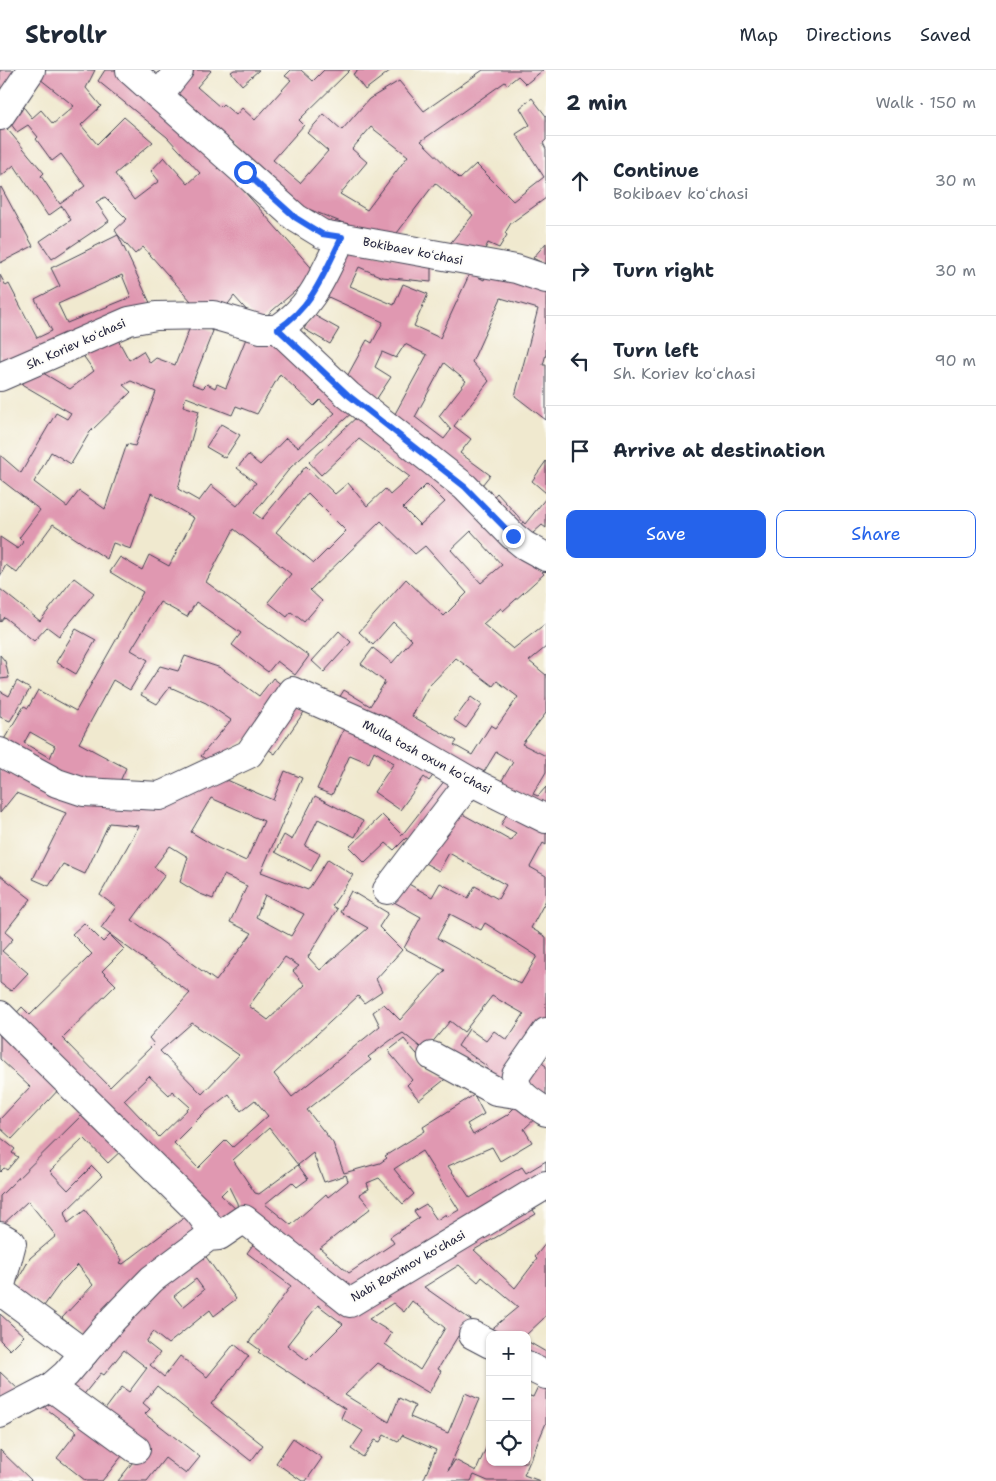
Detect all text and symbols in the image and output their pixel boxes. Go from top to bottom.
text: Strollr [25,19,107,51]
text: Map [740,23,778,47]
text: Directions [806,23,892,47]
text: Saved [920,23,971,47]
text: 2 min [566,89,627,117]
text: Walk · 150 m [875,92,976,113]
text: Continue [613,158,699,183]
route start [234,161,257,184]
icon: ahead [566,167,594,195]
text: 30 m [935,170,976,191]
text: Bokibaev koʻchasi [613,183,749,204]
street label: Bokibaev koʻchasi [362,233,464,269]
icon: right [566,257,594,285]
text: Turn right [613,258,714,283]
text: 30 m [935,260,976,281]
street label: Sh. Koriev koʻchasi [24,315,128,373]
text: Turn left [613,338,699,363]
icon: left [566,347,594,375]
text: 90 m [935,350,976,371]
text: Sh. Koriev koʻchasi [613,363,756,384]
icon: arrive [566,437,594,465]
text: Arrive at destination [613,438,825,463]
button: Save [566,510,766,558]
button: Share [776,510,976,558]
route end [502,525,525,548]
street label: Mulla tosh oxun koʻchasi [360,716,494,798]
street label: Nabi Raximov koʻchasi [348,1227,468,1305]
map controls [486,1331,531,1466]
button: + [486,1331,531,1376]
button: − [486,1376,531,1421]
button: locate [486,1421,531,1466]

